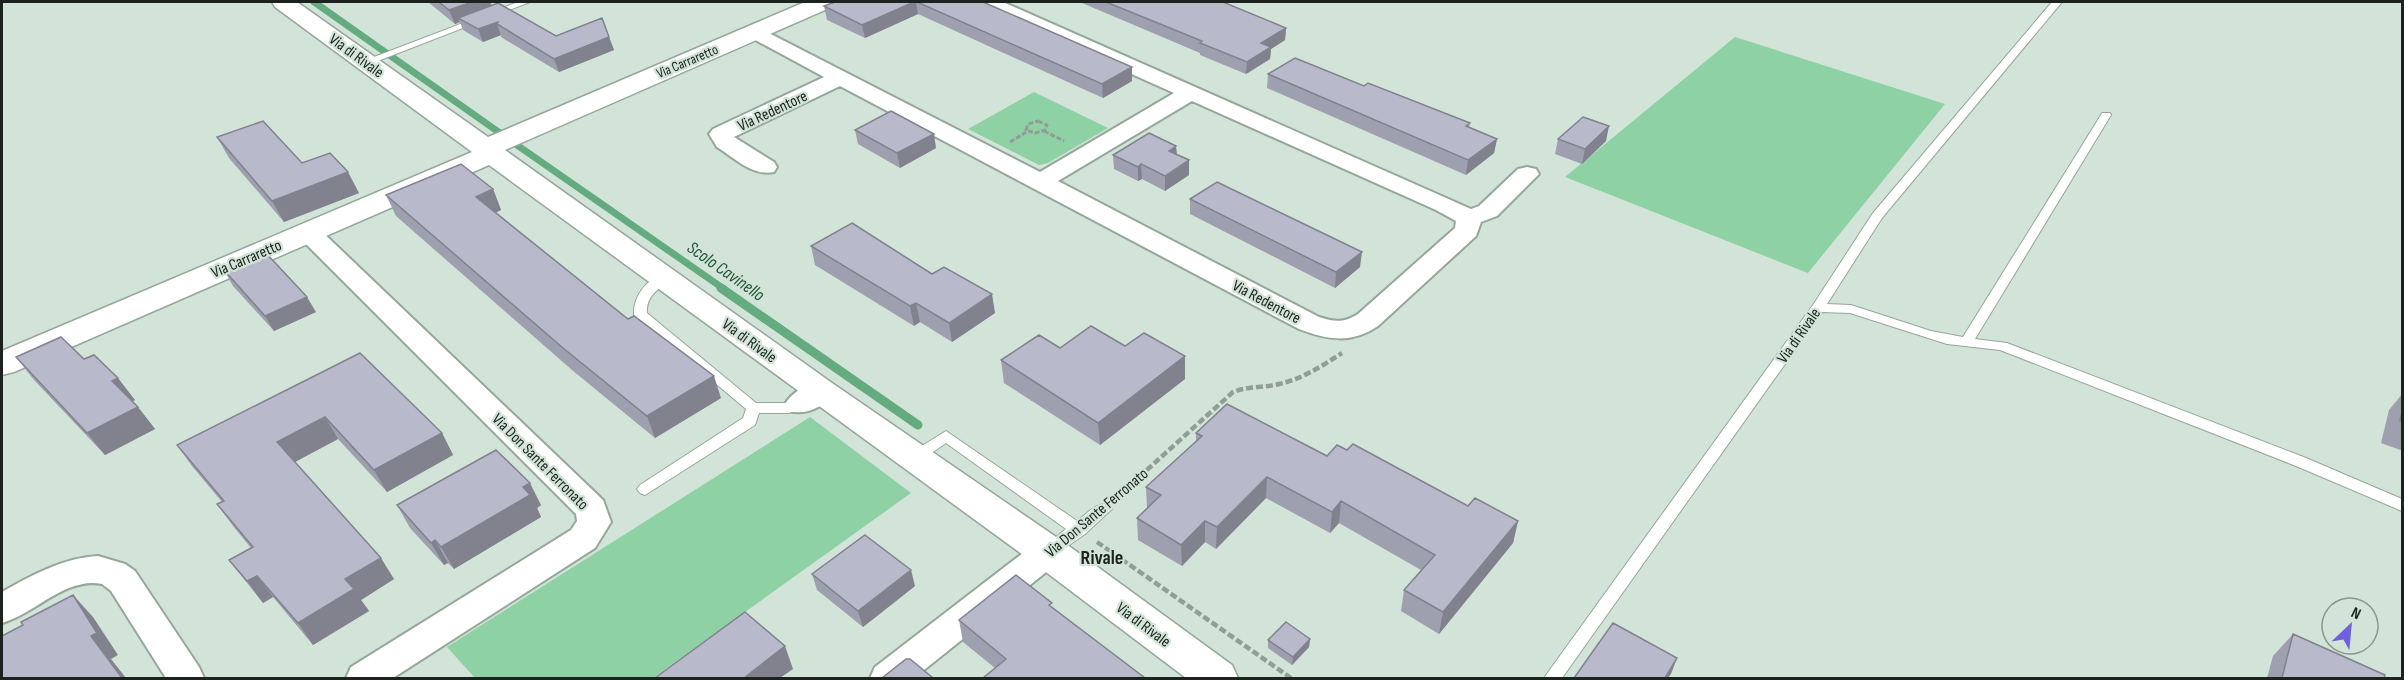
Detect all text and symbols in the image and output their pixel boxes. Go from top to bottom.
street label: Via di Rivale [325,30,387,82]
street label: Via Carraretto [654,41,721,82]
street label: Via Redentore [735,87,811,136]
street label: Via Carraretto [209,236,285,283]
water label: Scolo Cavinello [683,237,769,306]
street label: Via Redentore [1229,276,1304,328]
street label: Via di Rivale [1773,305,1825,367]
street label: Via di Rivale [718,315,780,367]
street label: Via Don Sante Ferronato [488,410,592,514]
street label: Via Don Sante Ferronato [1042,464,1152,562]
district label: Rivale [1081,546,1123,570]
north arrow [2320,596,2380,656]
street label: Via di Rivale [1112,599,1174,652]
text: N [2348,603,2364,624]

